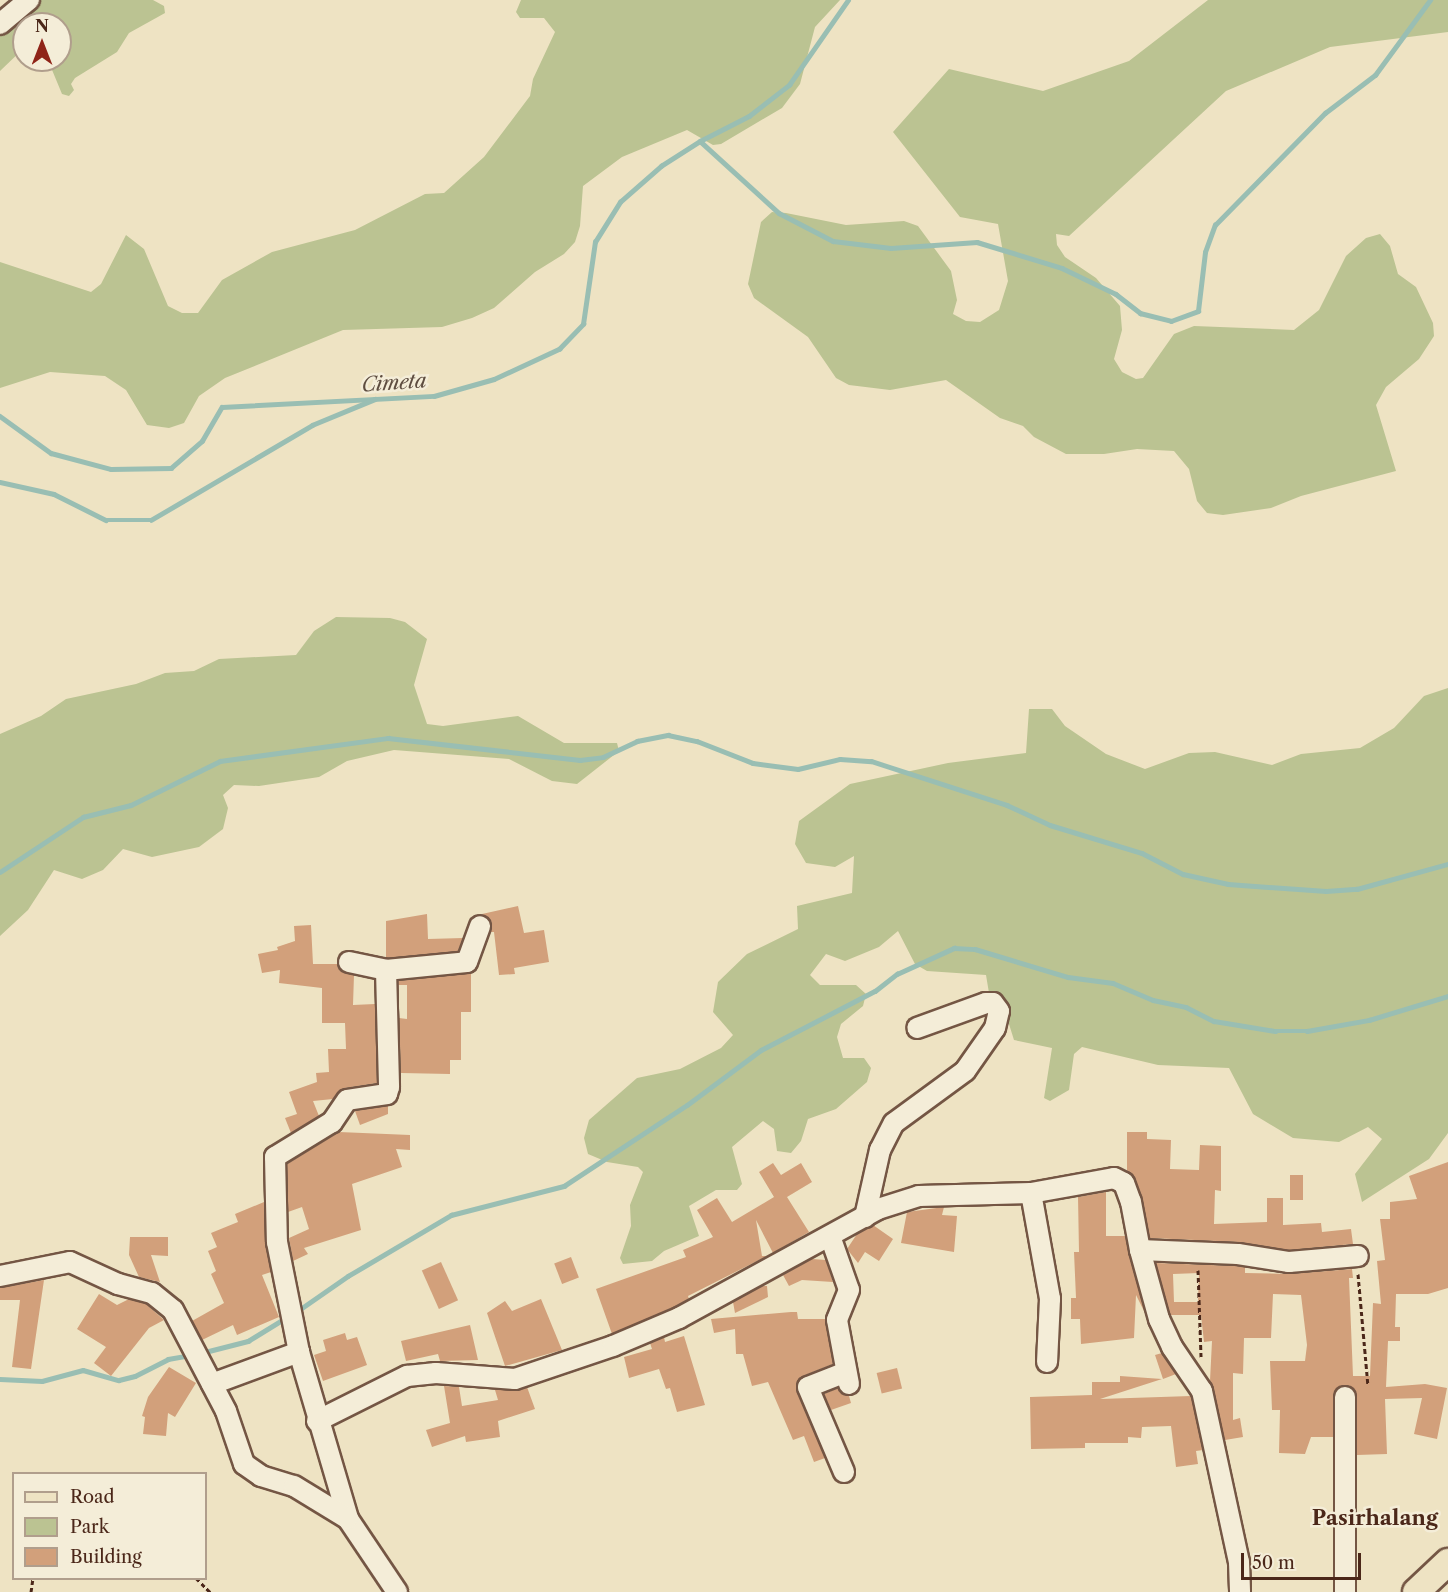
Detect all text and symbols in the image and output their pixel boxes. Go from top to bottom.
north arrow [12,12,72,72]
text: N [35,16,49,36]
water label: Cimeta [361,369,427,397]
legend [12,1472,207,1580]
text: Road [70,1486,115,1508]
district label: Pasirhalang [1312,1505,1438,1531]
text: Park [70,1516,109,1538]
scale bar [1244,1541,1364,1579]
text: Building [70,1546,142,1568]
text: 50 m [1252,1552,1295,1574]

